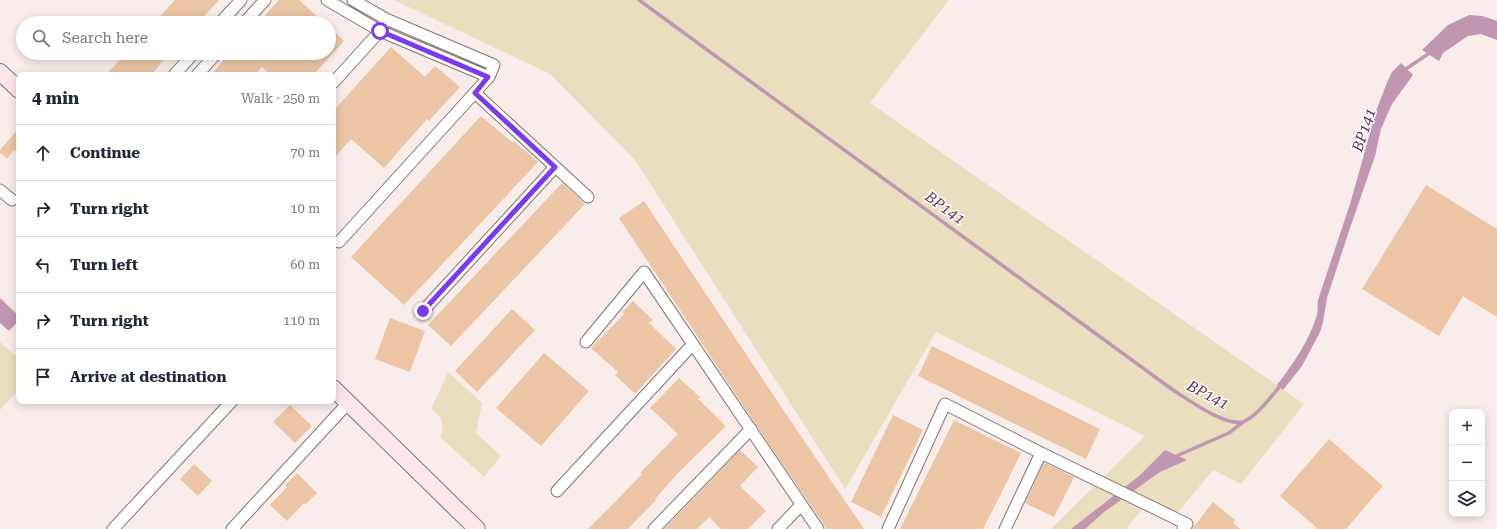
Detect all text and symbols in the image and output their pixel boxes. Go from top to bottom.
search box [16,16,336,60]
route start [371,22,389,40]
icon: search [30,27,52,49]
text: Search here [62,29,148,47]
text: 4 min [32,88,79,108]
text: Walk · 250 m [241,91,320,106]
water label: BP141 [1348,106,1380,155]
icon: ahead [32,142,54,164]
text: Continue [70,144,140,162]
text: 70 m [290,145,320,160]
water label: BP141 [921,187,968,228]
icon: right [32,198,54,220]
text: Turn right [70,200,149,218]
text: 10 m [290,201,320,216]
icon: left [32,254,54,276]
text: Turn left [70,256,138,274]
text: 60 m [290,257,320,272]
route end [414,302,432,320]
icon: right [32,310,54,332]
text: Turn right [70,312,149,330]
text: 110 m [283,313,320,328]
icon: arrive [32,366,54,388]
text: Arrive at destination [70,368,226,386]
water label: BP141 [1183,376,1232,413]
map controls [1449,409,1485,517]
button: + [1449,409,1485,445]
button: − [1449,445,1485,481]
button: layers [1449,481,1485,517]

